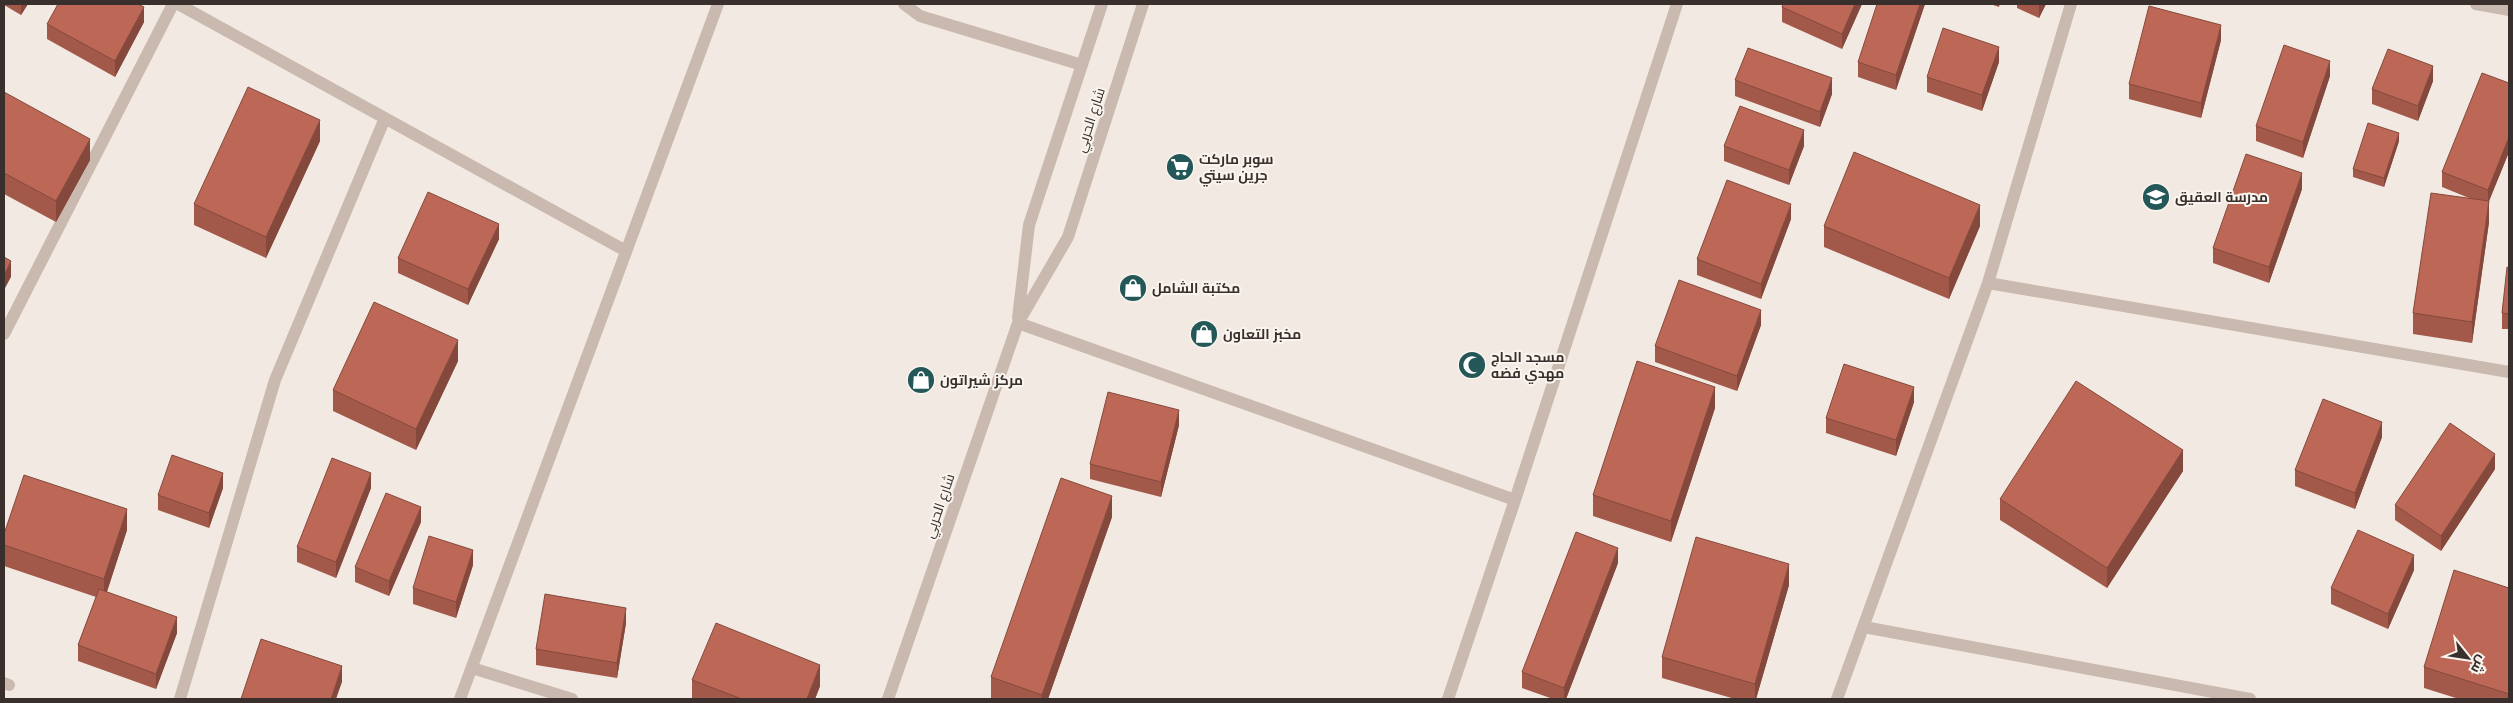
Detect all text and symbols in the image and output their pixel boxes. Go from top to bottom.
street label: شارع الحربي [1070,85,1112,156]
place label: سوبر ماركت جرين سيتي [1199,149,1274,187]
supermarket icon: سوبر ماركت جرين سيتي [1165,152,1195,182]
school or university icon: مدرسة العقيق [2141,182,2171,212]
place label: مدرسة العقيق [2175,187,2268,206]
shop icon: مكتبة الشامل [1118,273,1148,303]
place label: مكتبة الشامل [1152,278,1240,297]
shop icon: مخبز التعاون [1189,319,1219,349]
place label: مخبز التعاون [1223,324,1301,343]
place label: مسجد الحاج مهدي فضه [1491,347,1564,384]
mosque icon: مسجد الحاج مهدي فضه [1457,350,1487,380]
shop icon: مركز شيراتون [906,365,936,395]
place label: مركز شيراتون [940,370,1023,389]
street label: شارع الحربي [919,471,961,542]
north arrow [2443,633,2493,683]
text: ش [2467,652,2492,677]

